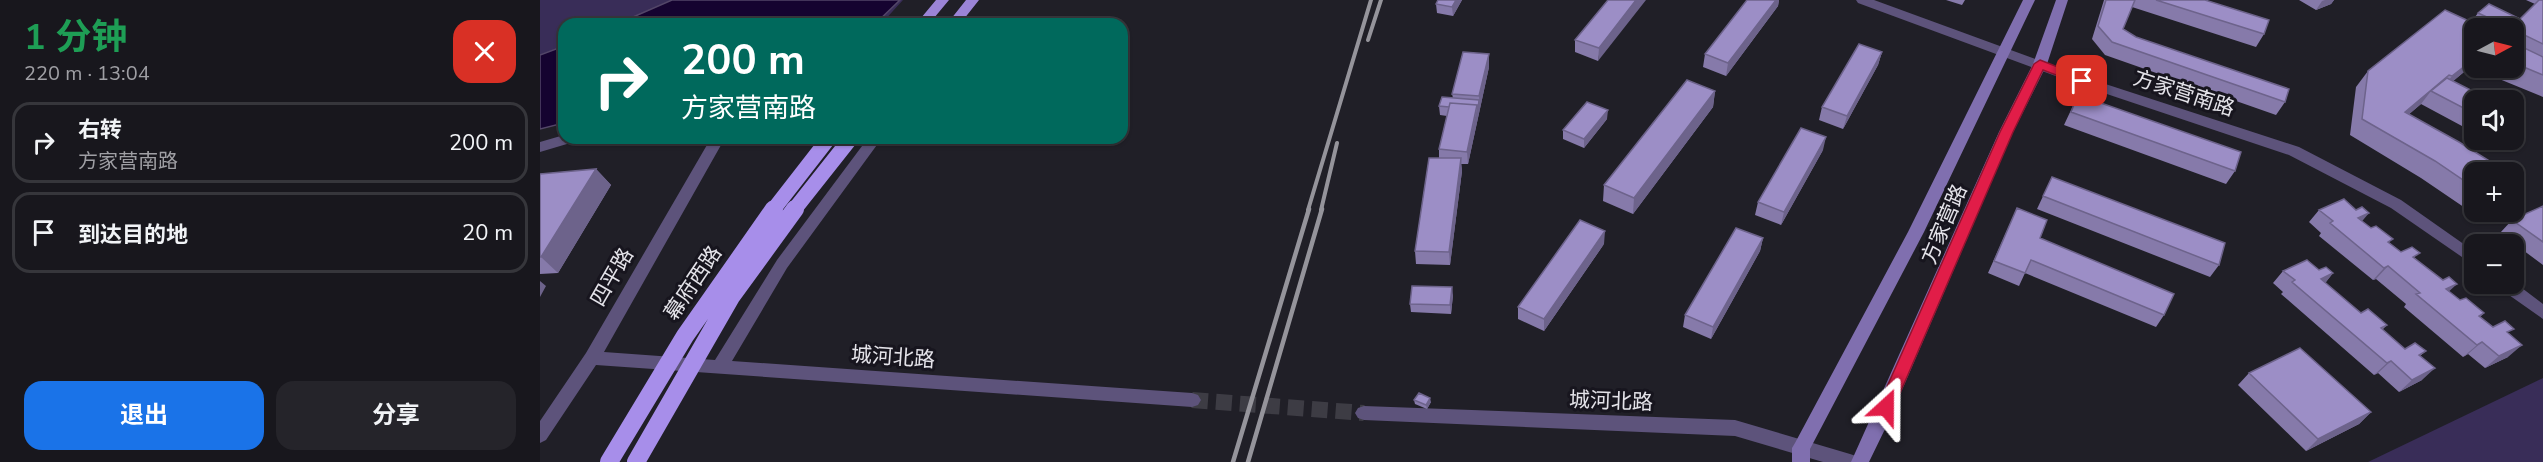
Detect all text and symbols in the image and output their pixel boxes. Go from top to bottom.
text: 1 分钟 [24,13,127,62]
north arrow [2464,18,2524,78]
map controls [2464,18,2524,294]
button: close [453,20,516,83]
text: 200 m [681,32,805,89]
icon: right [582,42,660,120]
pin [2056,55,2107,106]
text: 220 m · 13:04 [24,60,150,87]
street label: 方家营南路 [2130,63,2238,123]
icon: arrive [2065,64,2098,97]
text: 方家营南路 [681,90,816,127]
button: sound [2464,90,2524,150]
text: 右转 [78,115,122,145]
icon: right [27,126,60,159]
text: 200 m [449,128,513,158]
text: 方家营南路 [78,148,178,175]
button: + [2464,162,2524,222]
street label: 方家营路 [1915,180,1973,268]
icon: arrive [27,216,60,249]
text: 20 m [462,218,513,248]
text: 到达目的地 [78,220,188,250]
button: − [2464,234,2524,294]
street label: 幕府西路 [658,240,728,326]
street label: 四平路 [584,243,640,311]
street label: 城河北路 [850,340,936,374]
position arrow [1854,375,1918,439]
button: 退出 [24,381,264,450]
button: 分享 [276,381,516,450]
street label: 城河北路 [1569,386,1653,416]

